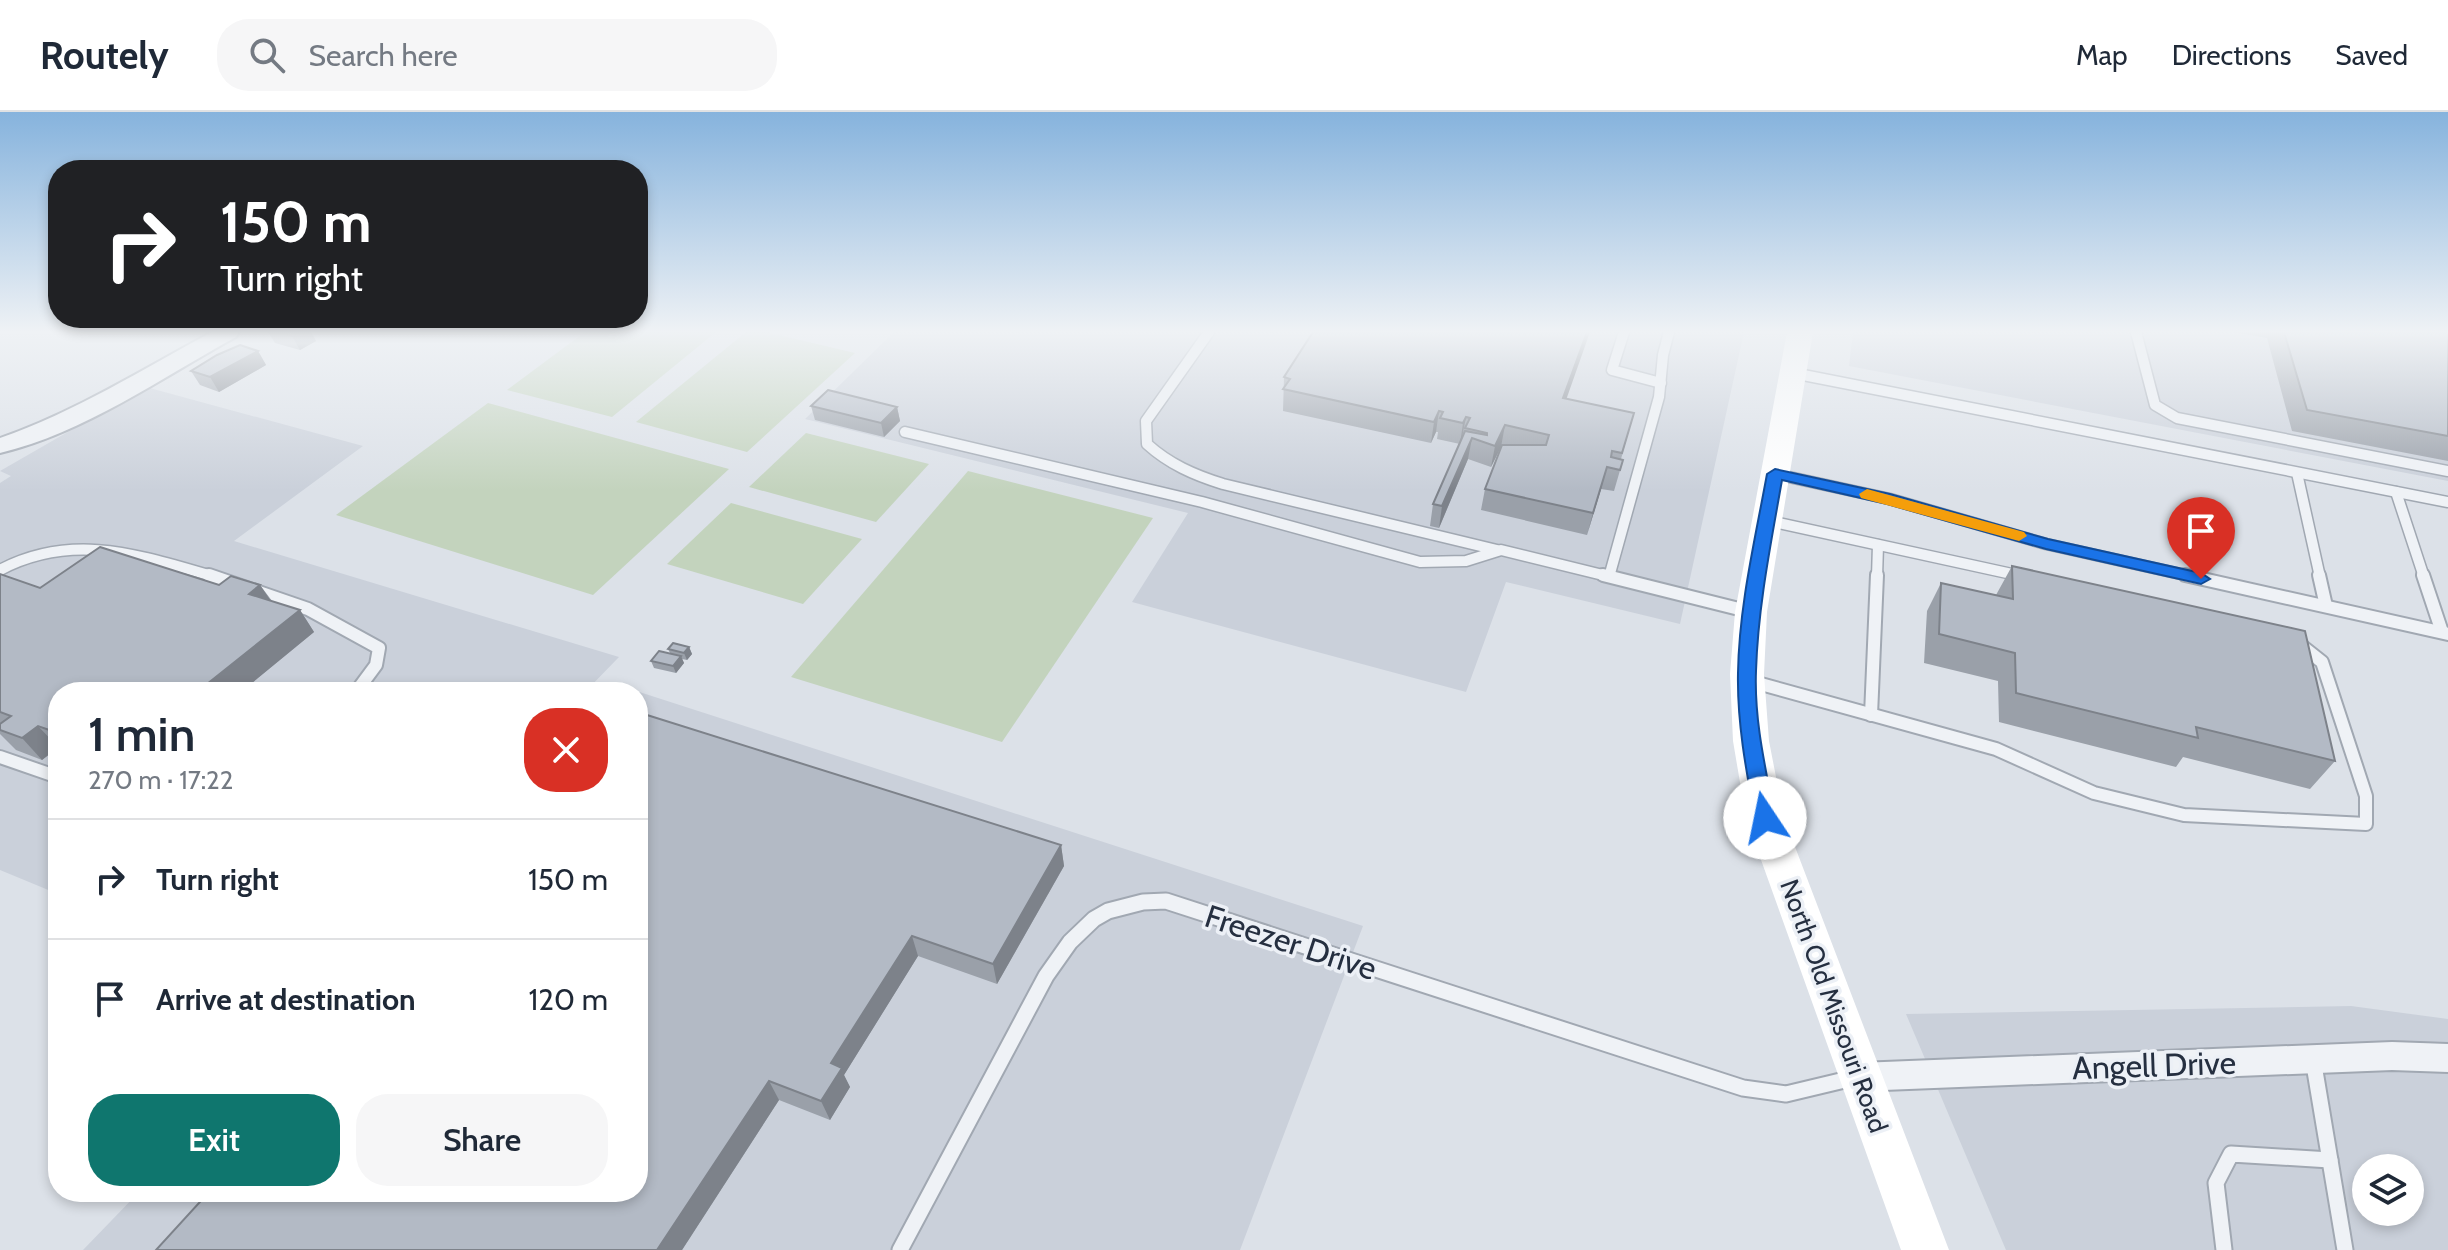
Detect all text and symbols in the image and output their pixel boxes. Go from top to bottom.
search box [217,19,777,91]
text: Routely [40,32,169,79]
icon: search [245,33,289,77]
text: Search here [309,37,458,74]
text: Map [2076,38,2128,72]
text: Directions [2172,38,2291,72]
text: Saved [2335,38,2408,72]
text: 150 m [220,188,372,256]
icon: right [88,192,192,296]
text: Turn right [220,256,363,300]
pin [2167,497,2235,579]
icon: arrive [2179,509,2223,553]
text: 1 min [88,705,195,763]
button: close [524,708,608,792]
text: 270 m · 17:22 [88,764,233,796]
position arrow [1723,776,1807,860]
icon: right [88,857,132,901]
text: Turn right [156,861,279,898]
text: 150 m [528,861,608,898]
street label: North Old Missouri Road [1773,875,1895,1137]
street label: Freezer Drive [1200,896,1382,988]
icon: arrive [88,977,132,1021]
text: Arrive at destination [156,981,416,1018]
text: 120 m [528,981,608,1018]
street label: Angell Drive [2071,1043,2237,1087]
button: Exit [88,1094,340,1186]
button: Share [356,1094,608,1186]
map controls [2352,1154,2424,1226]
button: layers [2352,1154,2424,1226]

